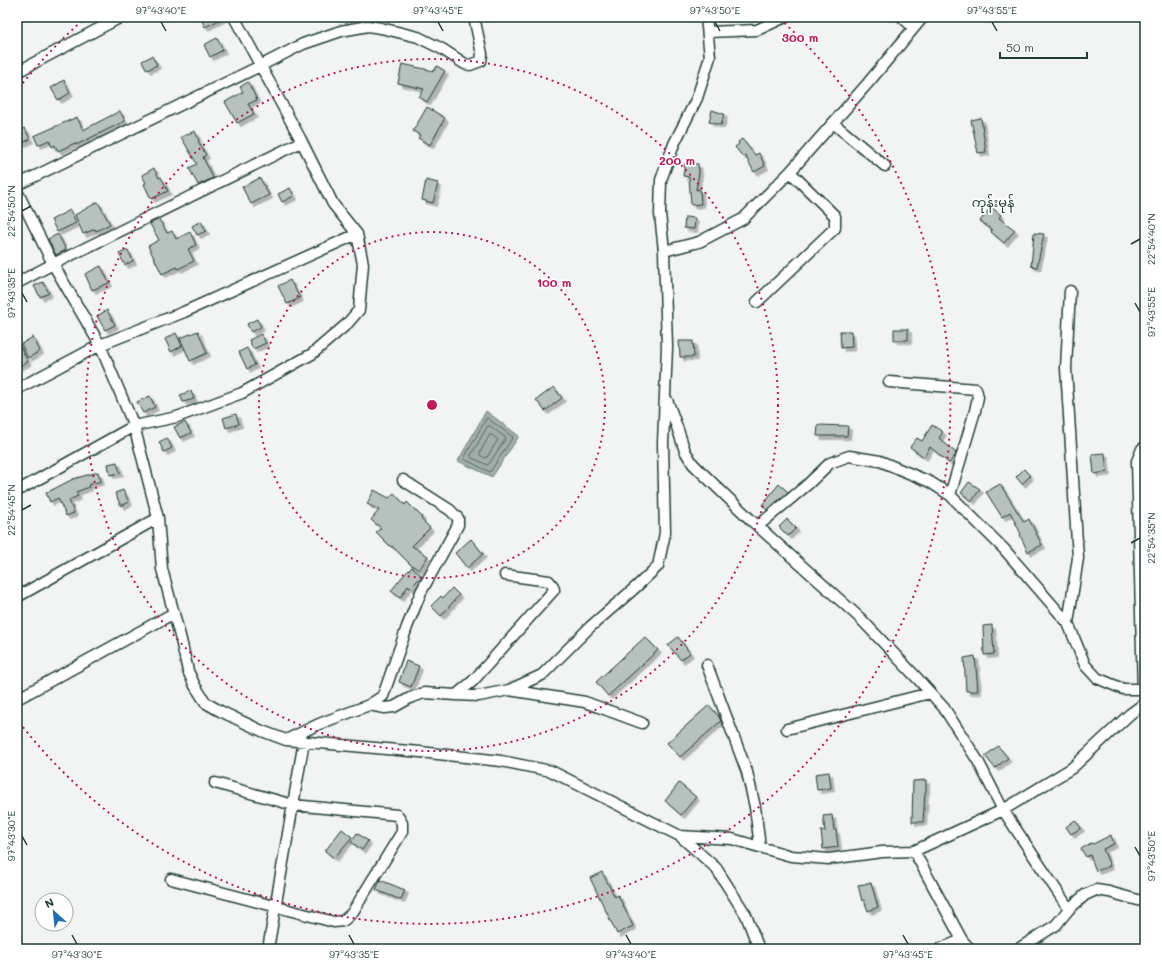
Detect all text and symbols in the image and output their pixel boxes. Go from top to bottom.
text: 97°43'40"E [136,3,187,17]
text: 97°43'45"E [413,3,463,17]
text: 97°43'50"E [690,3,741,17]
text: 97°43'55"E [967,3,1017,17]
text: 300 m [782,29,818,45]
scale bar [1000,34,1087,60]
text: 50 m [1006,39,1034,55]
text: 200 m [659,152,695,168]
text: 22°54'50"N [4,185,18,237]
district label: ကုန်းမုန် [972,193,1014,213]
text: 22°54'40"N [1144,213,1158,265]
text: 97°43'35"E [4,268,18,318]
text: 100 m [537,274,571,290]
text: 97°43'55"E [1144,287,1158,337]
centre of rings [425,398,439,412]
text: 22°54'45"N [4,484,18,536]
text: 22°54'35"N [1144,512,1158,564]
text: 97°43'30"E [4,810,18,861]
text: 97°43'50"E [1144,830,1158,881]
north arrow [34,892,74,932]
text: N [42,894,56,911]
text: 97°43'30"E [52,947,103,961]
text: 97°43'35"E [329,947,379,961]
text: 97°43'40"E [606,947,657,961]
text: 97°43'45"E [883,947,933,961]

